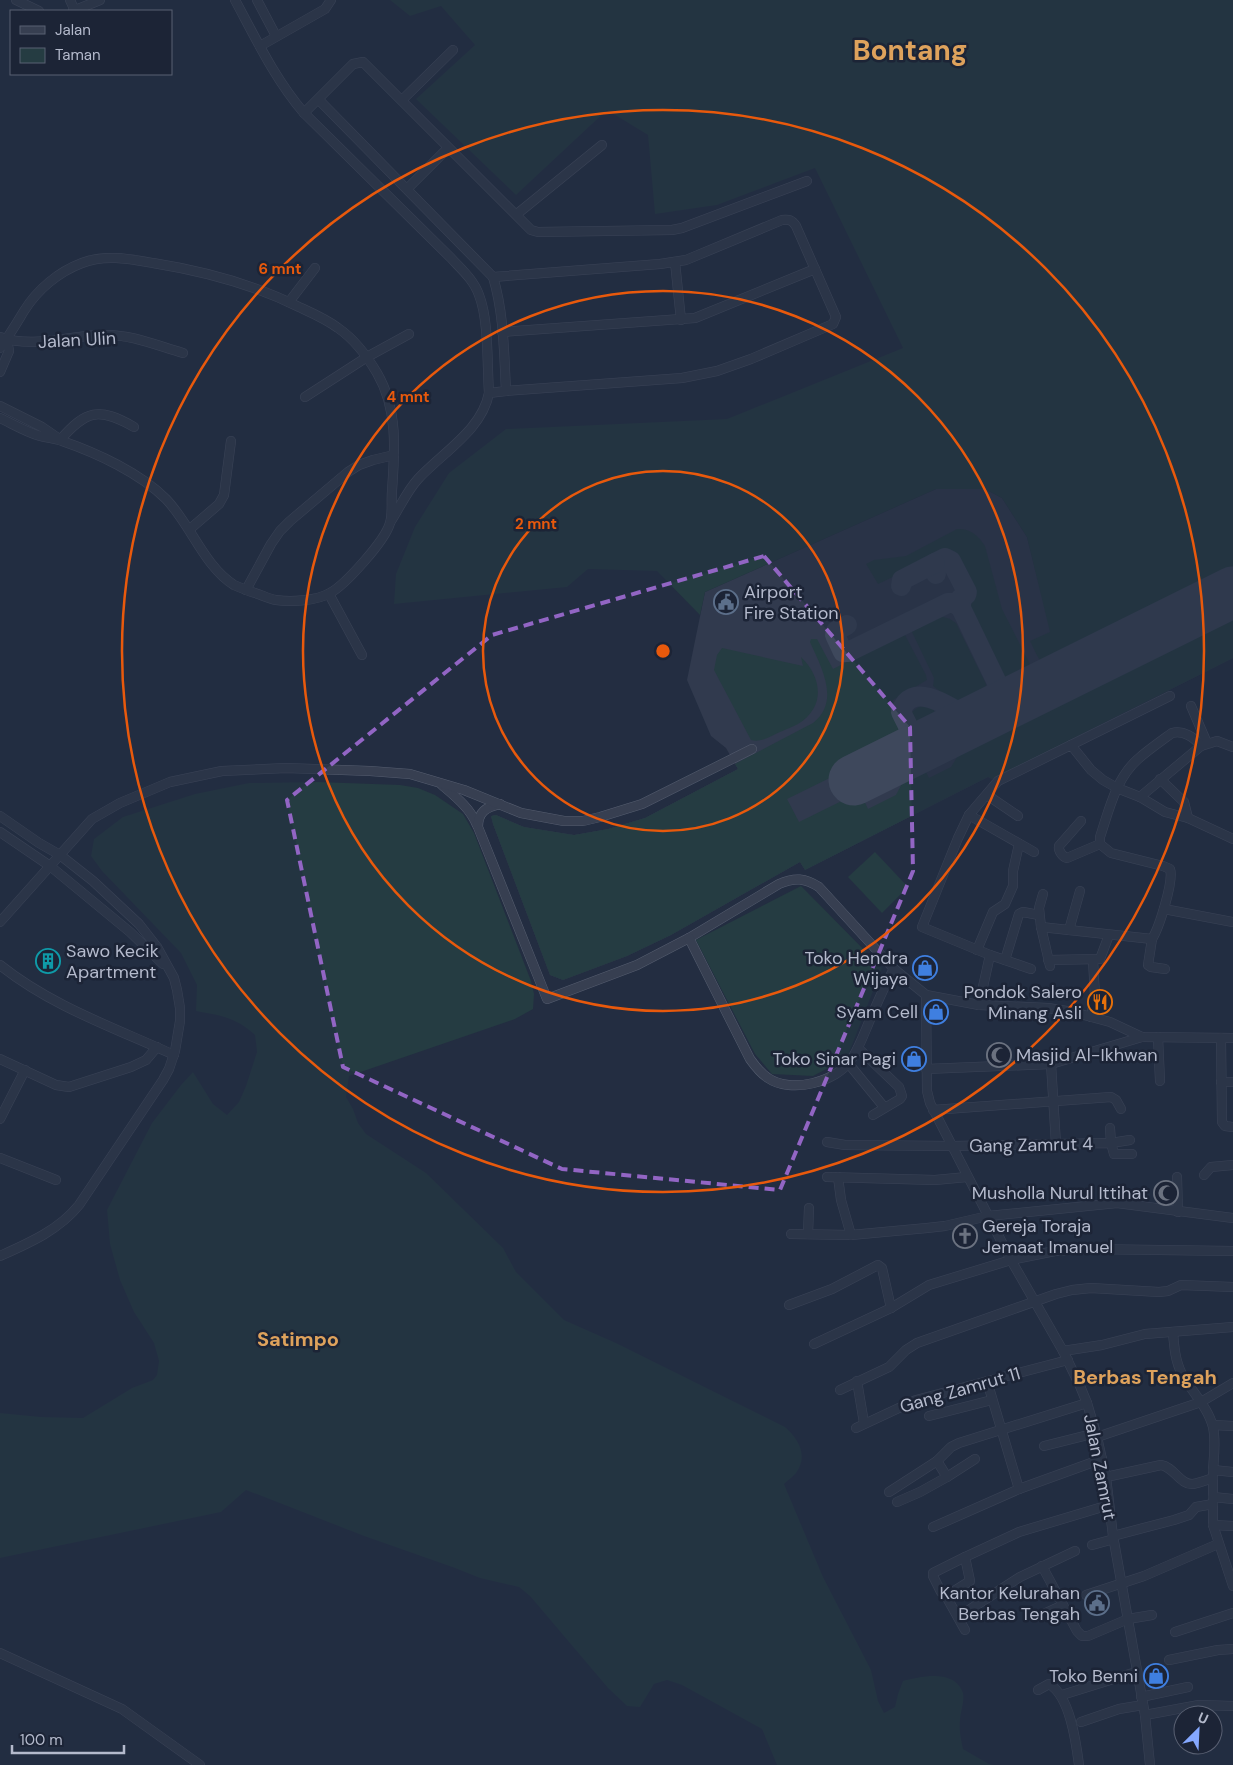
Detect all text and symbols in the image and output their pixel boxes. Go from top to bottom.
legend [10,10,172,75]
text: Jalan [55,20,91,40]
district label: Bontang [853,32,967,69]
text: Taman [55,45,101,65]
text: 6 mnt [259,259,301,279]
street label: Jalan Ulin [37,326,117,354]
text: 4 mnt [386,387,430,407]
text: 2 mnt [515,514,557,534]
place label: Airport Fire Station [744,580,839,625]
public building icon: Airport Fire Station [713,589,739,615]
centre of rings [654,642,672,660]
place label: Sawo Kecik Apartment [66,939,159,984]
place label: Toko Hendra Wijaya [804,946,908,991]
building icon: Sawo Kecik Apartment [35,948,61,974]
shop icon: Toko Hendra Wijaya [912,955,938,981]
place label: Pondok Salero Minang Asli [964,980,1082,1025]
restaurant icon: Pondok Salero Minang Asli [1087,989,1113,1015]
shop icon: Syam Cell [923,999,949,1025]
place label: Syam Cell [836,1000,918,1024]
mosque icon: Masjid Al-Ikhwan [986,1042,1012,1068]
place label: Masjid Al-Ikhwan [1016,1043,1158,1067]
shop icon: Toko Sinar Pagi [901,1046,927,1072]
place label: Toko Sinar Pagi [772,1047,896,1071]
street label: Gang Zamrut 4 [969,1132,1093,1158]
mosque icon: Musholla Nurul Ittihat [1153,1180,1179,1206]
place label: Musholla Nurul Ittihat [972,1181,1148,1205]
place label: Gereja Toraja Jemaat Imanuel [982,1214,1113,1259]
church icon: Gereja Toraja Jemaat Imanuel [952,1223,978,1249]
district label: Satimpo [257,1326,339,1352]
street label: Gang Zamrut 11 [897,1361,1023,1419]
district label: Berbas Tengah [1073,1364,1217,1390]
street label: Jalan Zamrut [1078,1412,1122,1522]
place label: Kantor Kelurahan Berbas Tengah [939,1581,1080,1626]
public building icon: Kantor Kelurahan Berbas Tengah [1084,1590,1110,1616]
shop icon: Toko Benni [1143,1663,1169,1689]
place label: Toko Benni [1049,1664,1138,1688]
north arrow [1173,1705,1223,1755]
text: U [1195,1708,1211,1728]
scale bar [12,1722,125,1754]
text: 100 m [20,1730,63,1750]

